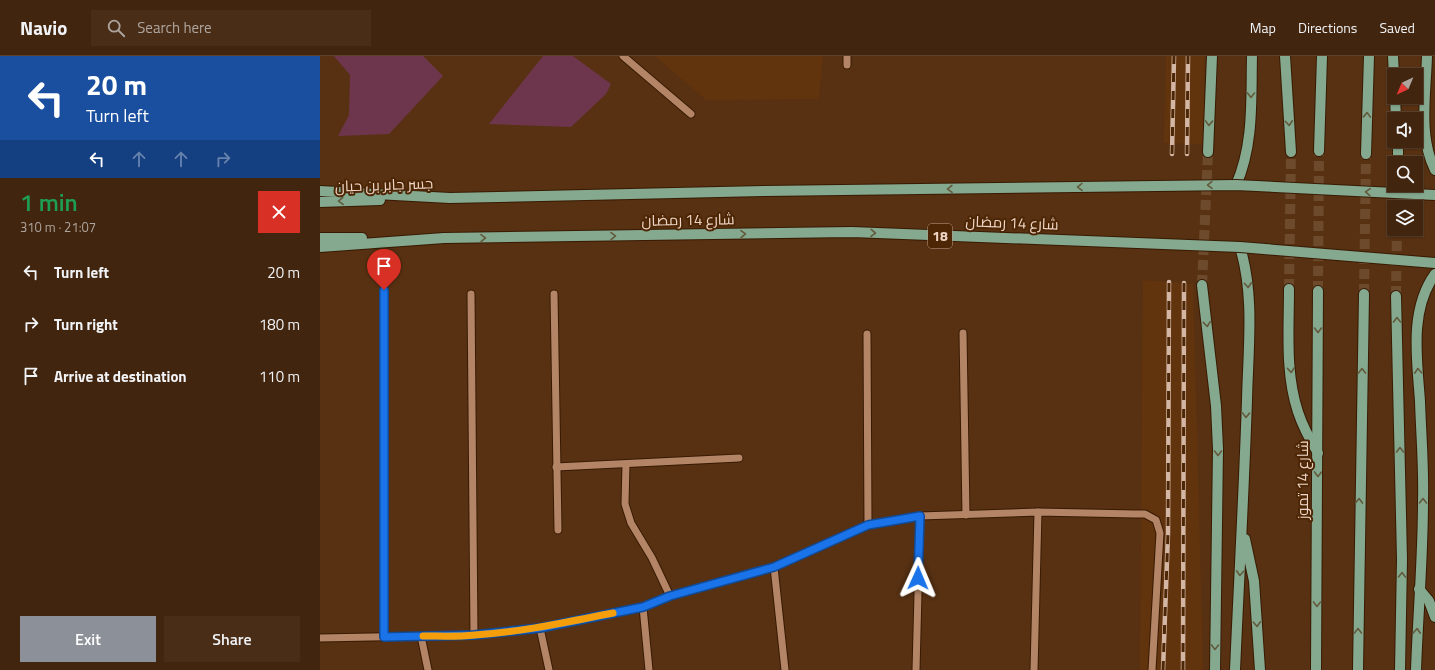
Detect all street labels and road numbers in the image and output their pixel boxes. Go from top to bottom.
street label: جسر جابر بن حيان [334,171,433,198]
street label: شارع 14 رمضان [641,207,735,232]
street label: شارع 14 رمضان [965,209,1059,236]
road number: 18 [928,224,952,248]
street label: شارع 14 تموز [1291,440,1314,521]

